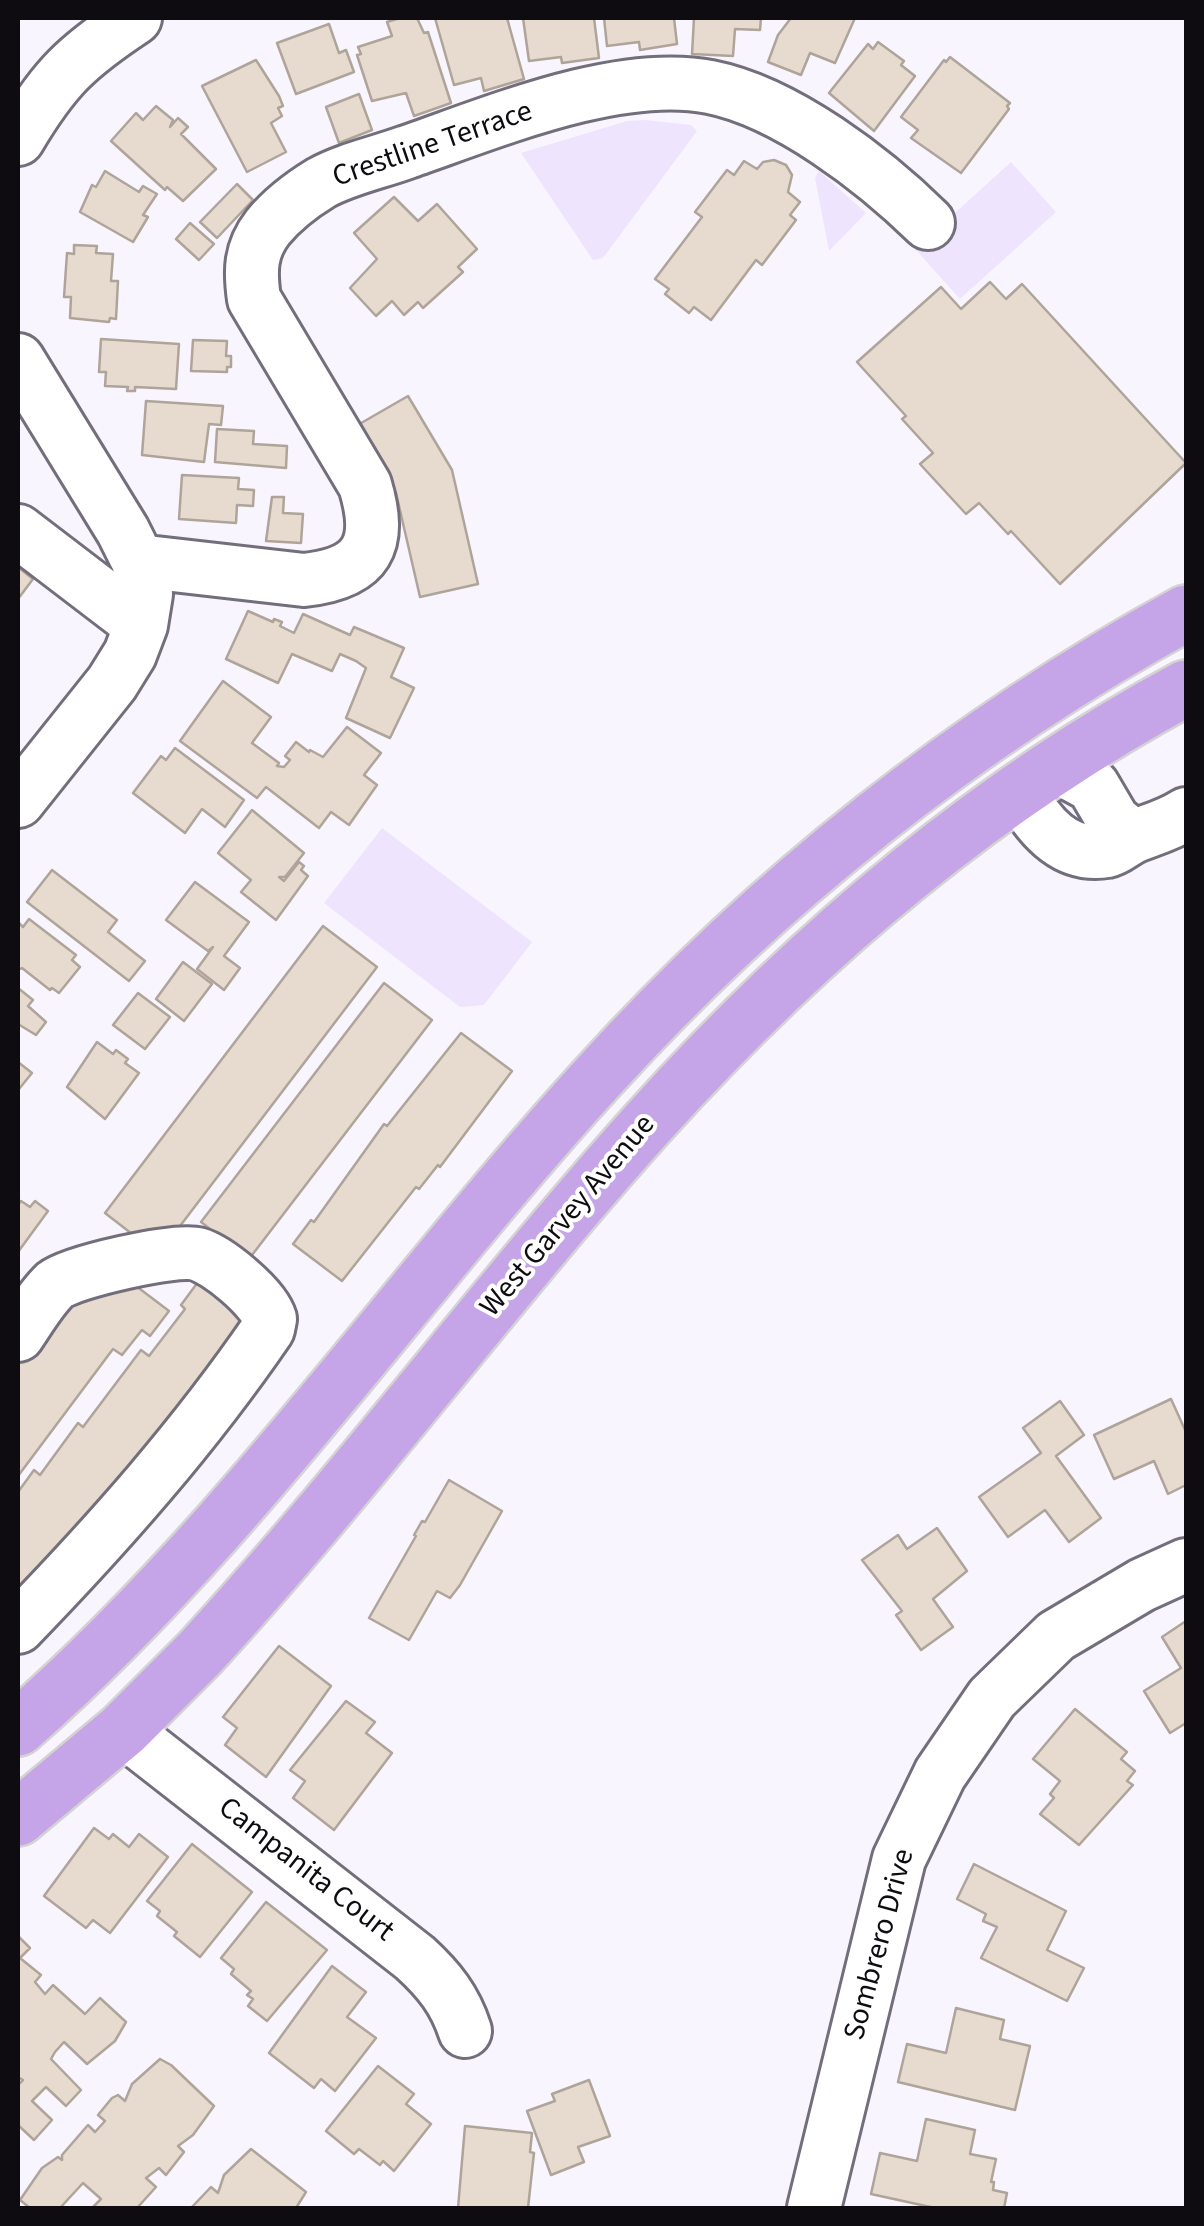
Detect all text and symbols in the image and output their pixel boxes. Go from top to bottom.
street label: Crestline Terrace [328,95,538,197]
street label: West Garvey Avenue [474,1109,664,1325]
street label: Campanita Court [210,1791,400,1951]
street label: Sombrero Drive [838,1846,924,2044]

